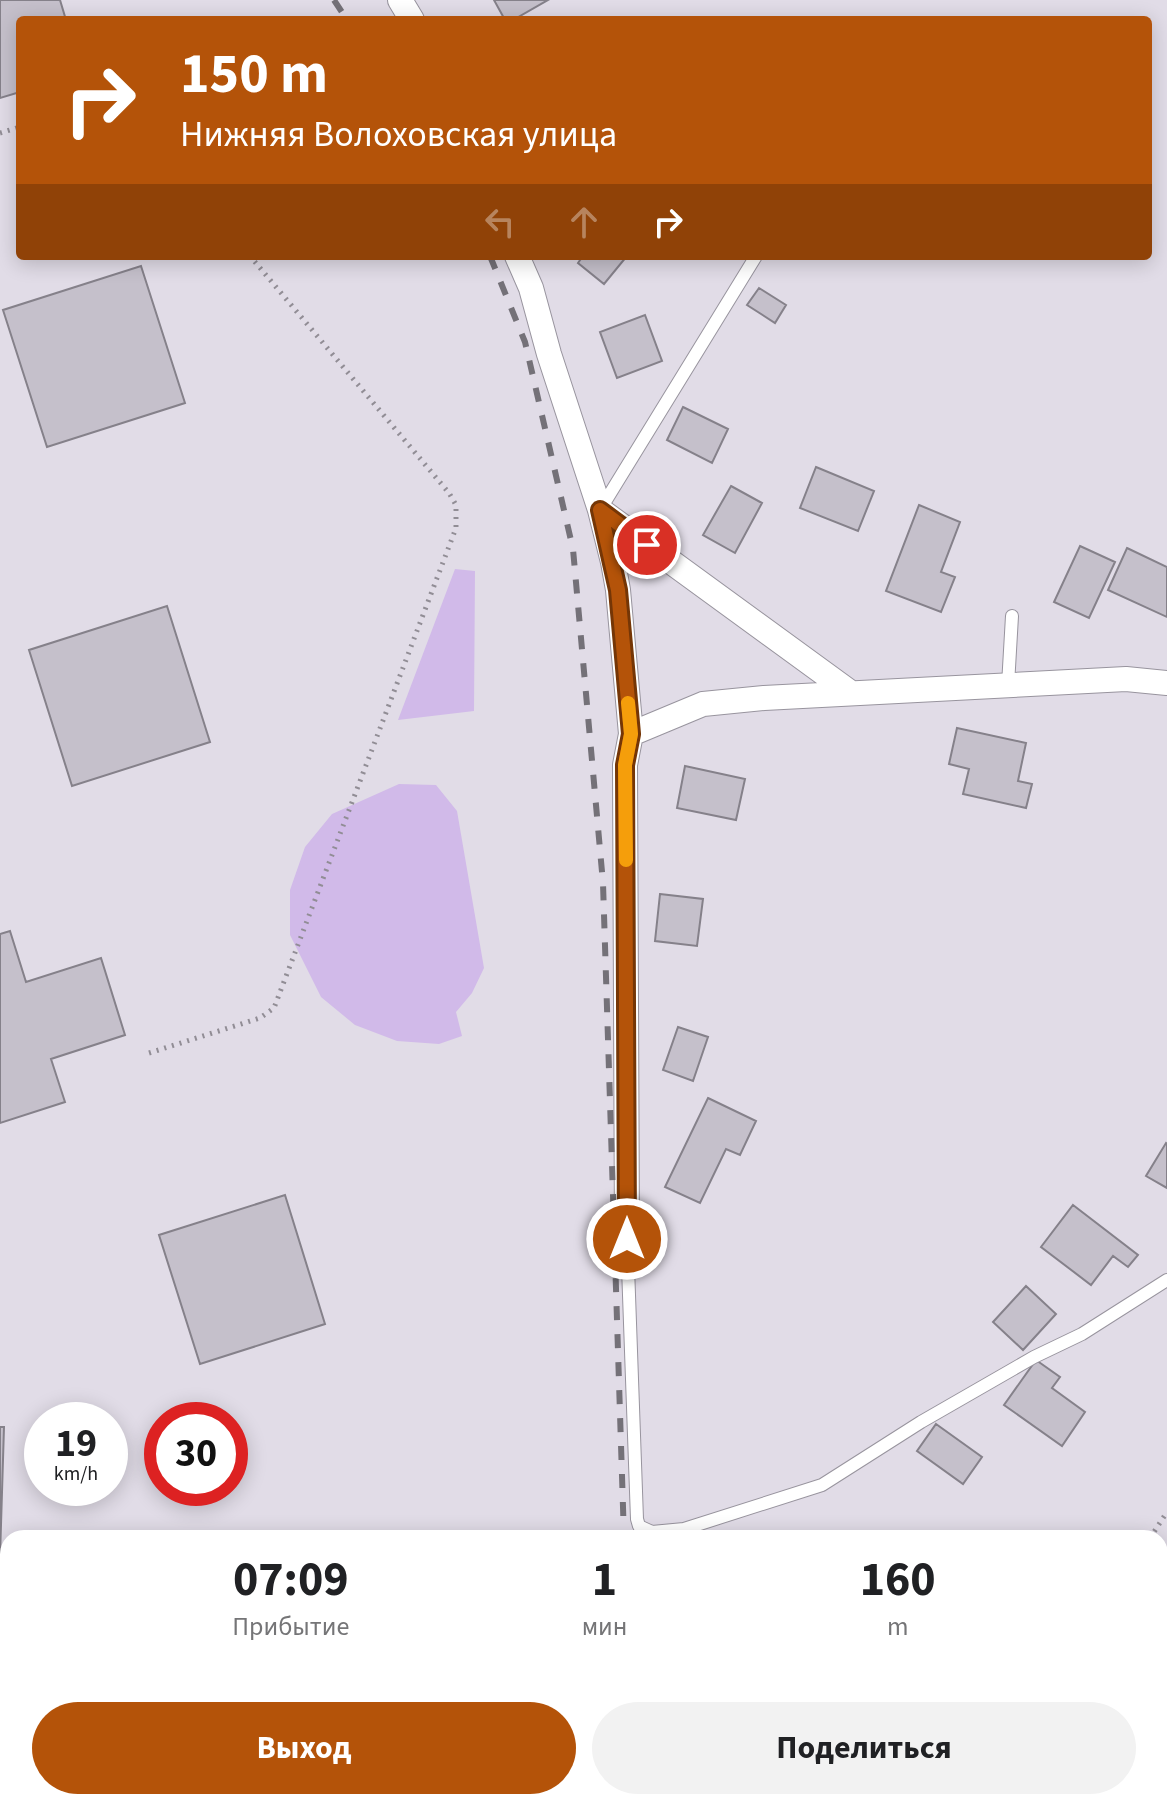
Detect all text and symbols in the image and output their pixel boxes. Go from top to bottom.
text: 150 m [180,35,328,114]
icon: right [48,48,152,152]
text: Нижняя Волоховская улица [180,109,617,160]
icon: left [478,200,522,244]
icon: ahead [562,200,606,244]
icon: right [646,200,690,244]
pin [613,511,681,579]
icon: arrive [625,523,669,567]
position arrow [585,1197,669,1281]
speed limit sign: 30 [144,1402,248,1506]
text: 19 [55,1415,97,1472]
text: km/h [54,1460,98,1488]
text: 07:09 [233,1546,349,1614]
text: 1 [592,1546,617,1614]
text: 160 [860,1546,936,1614]
text: Прибытие [232,1608,349,1645]
text: мин [582,1608,627,1645]
text: m [887,1608,908,1645]
button: Выход [32,1702,576,1794]
button: Поделиться [592,1702,1136,1794]

